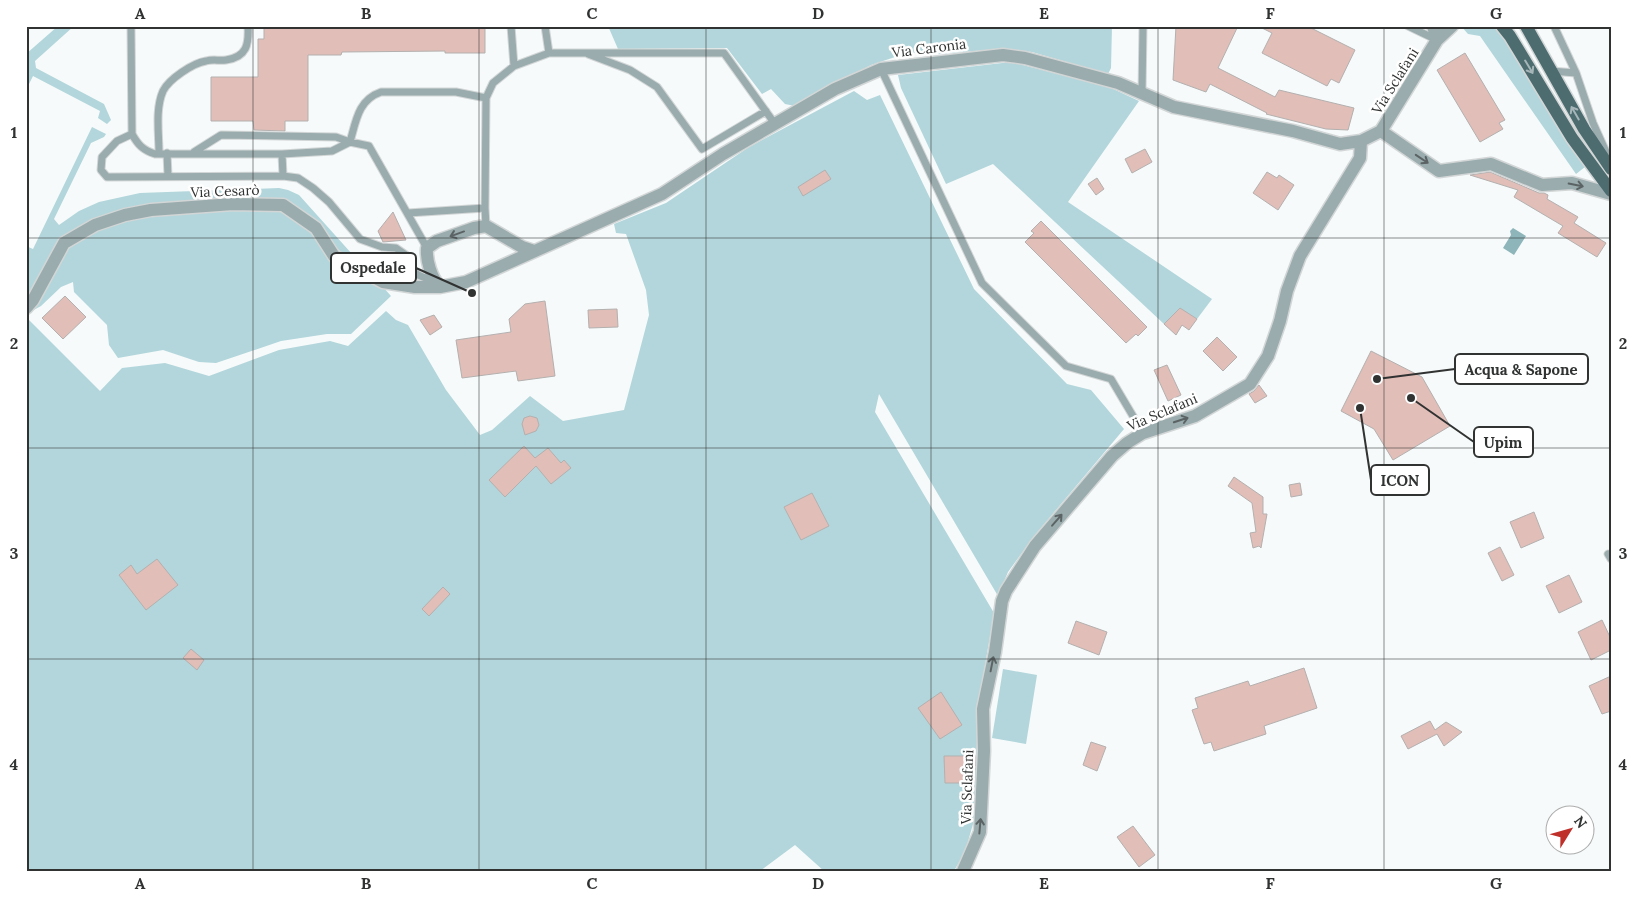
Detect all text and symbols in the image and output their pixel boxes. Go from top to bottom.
text: A [135,3,146,23]
text: B [361,3,372,23]
text: C [586,3,598,23]
text: D [812,3,824,23]
text: E [1039,3,1049,23]
text: F [1265,3,1275,23]
text: G [1490,3,1502,23]
street label: Via Caronia [890,35,967,62]
street label: Via Sclafani [1367,45,1422,118]
one-way arrow [1524,60,1534,74]
one-way arrow [1569,107,1579,121]
text: 1 [11,122,17,142]
text: 1 [1620,122,1626,142]
one-way arrow [1414,154,1428,164]
street label: Via Cesarò [189,181,260,201]
one-way arrow [1567,181,1583,191]
one-way arrow [450,230,466,239]
callout: Ospedale [331,253,416,283]
text: Ospedale [340,258,406,277]
text: 2 [10,333,18,353]
text: 2 [1619,333,1627,353]
callout: Acqua & Sapone [1455,354,1588,384]
text: Acqua & Sapone [1464,360,1578,379]
street label: Via Sclafani [1123,389,1200,435]
one-way arrow [1172,415,1188,425]
callout: Upim [1474,427,1533,457]
text: Upim [1484,433,1523,452]
callout: ICON [1371,465,1429,495]
text: ICON [1381,471,1420,490]
one-way arrow [1052,513,1063,526]
text: 3 [10,543,19,563]
text: 3 [1619,543,1628,563]
one-way arrow [988,657,997,673]
street label: Via Sclafani [957,749,977,826]
text: 4 [10,754,19,774]
text: 4 [1619,754,1628,774]
north arrow [1544,804,1594,854]
text: N [1570,812,1591,832]
one-way arrow [975,818,985,834]
text: A [135,873,146,893]
text: B [361,873,372,893]
text: C [586,873,598,893]
text: D [812,873,824,893]
text: E [1039,873,1049,893]
text: F [1265,873,1275,893]
text: G [1490,873,1502,893]

